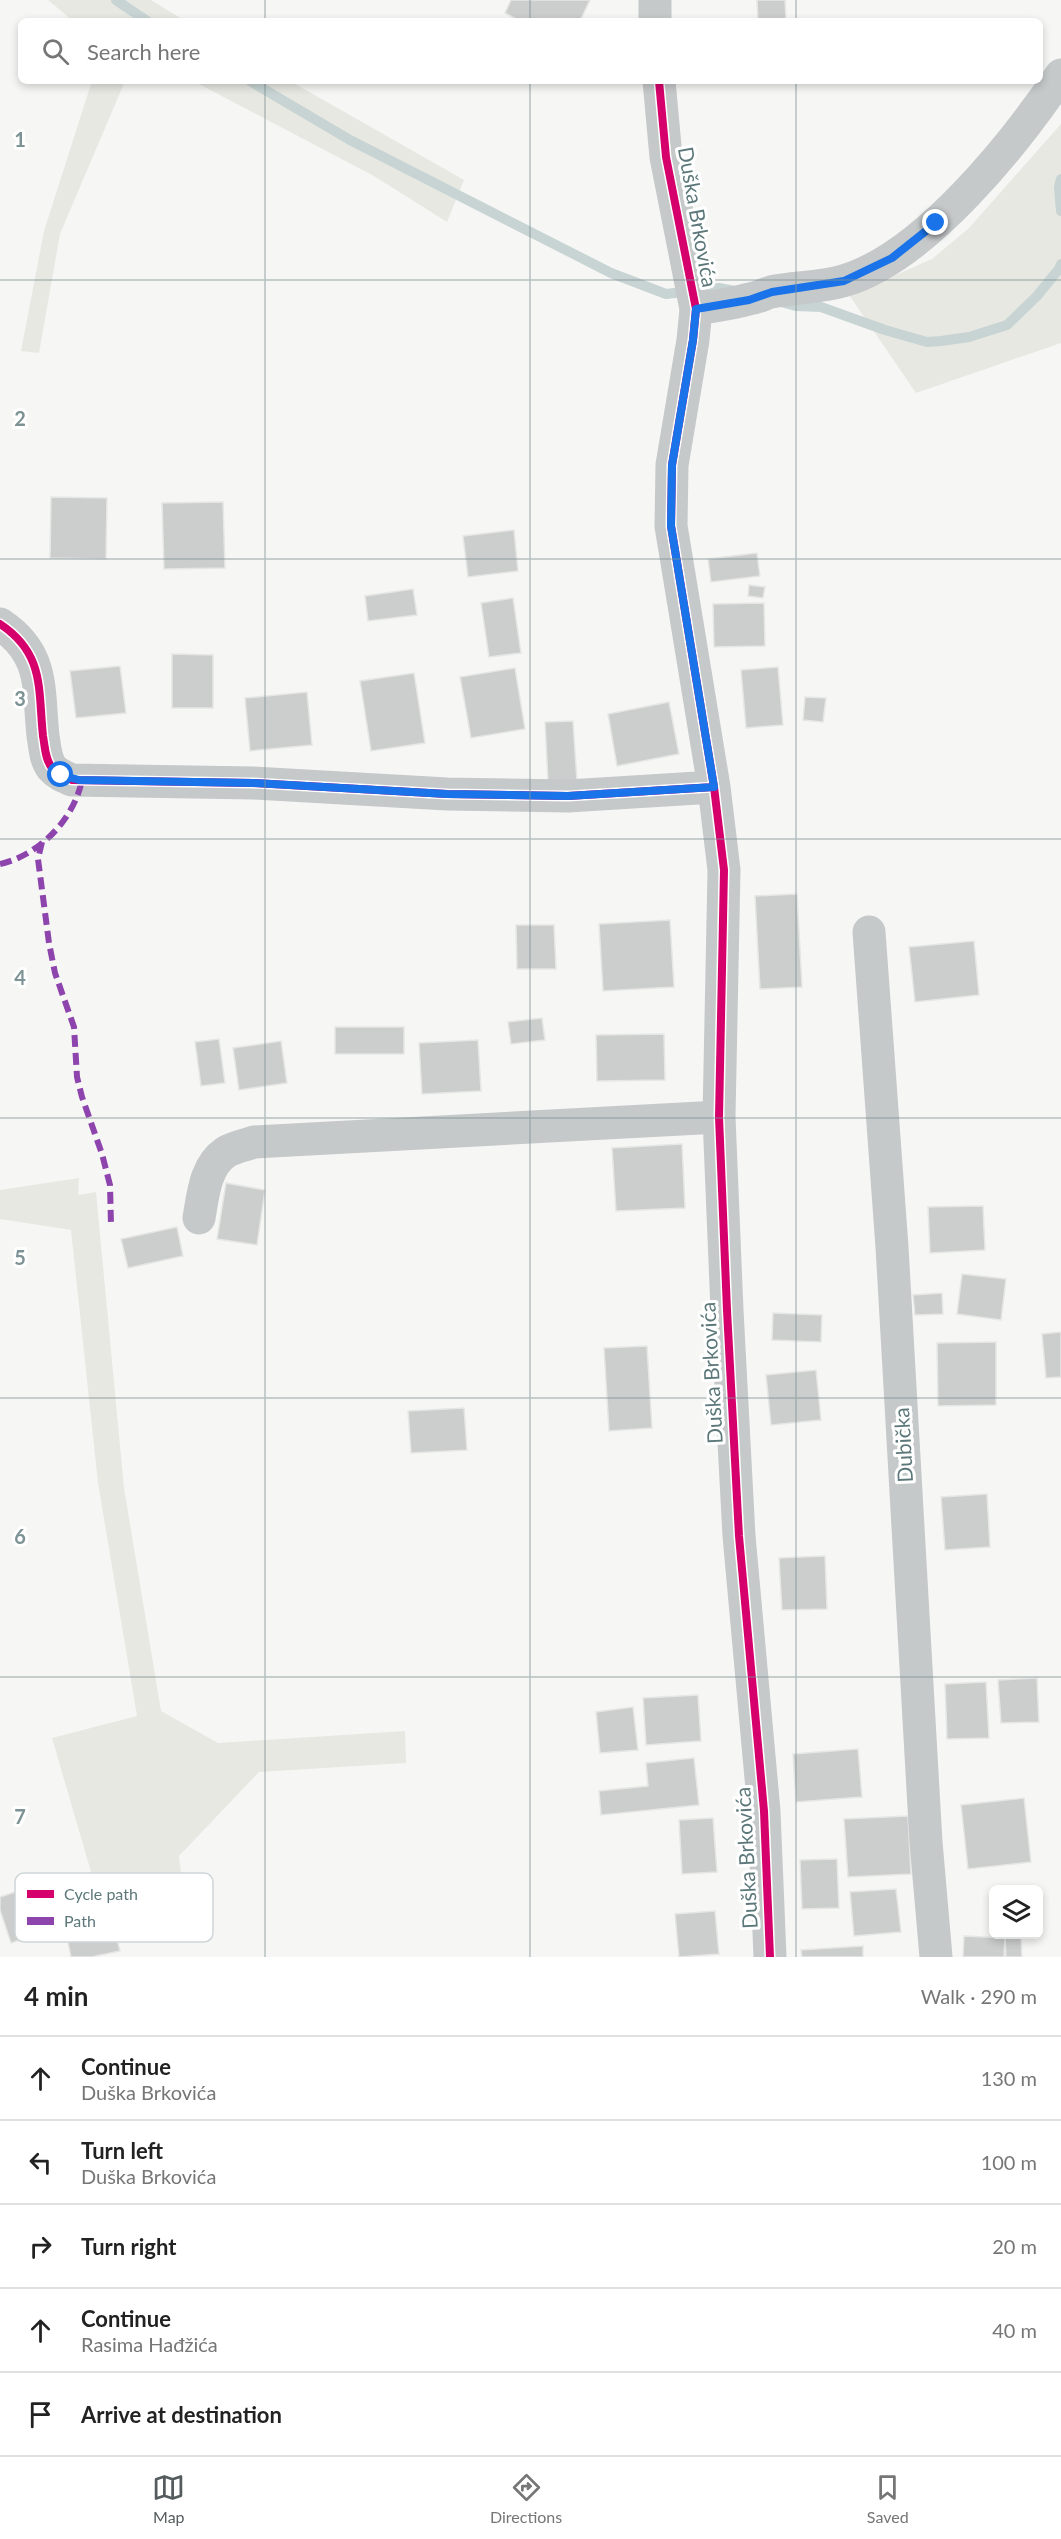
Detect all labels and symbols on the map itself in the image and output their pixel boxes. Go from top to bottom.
text: 1 [14,127,26,151]
street label: Duška Brkovića [674,145,723,289]
route end [922,209,948,235]
text: 2 [14,406,26,430]
text: 3 [14,686,26,710]
route start [47,761,73,787]
text: 4 [14,965,26,989]
text: 5 [14,1245,26,1269]
street label: Duška Brkovića [694,1301,727,1445]
street label: Dubička [888,1407,917,1483]
text: 6 [14,1524,26,1548]
street label: Duška Brkovića [729,1786,762,1930]
text: 7 [14,1804,26,1828]
legend [15,1873,213,1942]
text: Cycle path [64,1884,138,1903]
text: Path [64,1911,96,1930]

